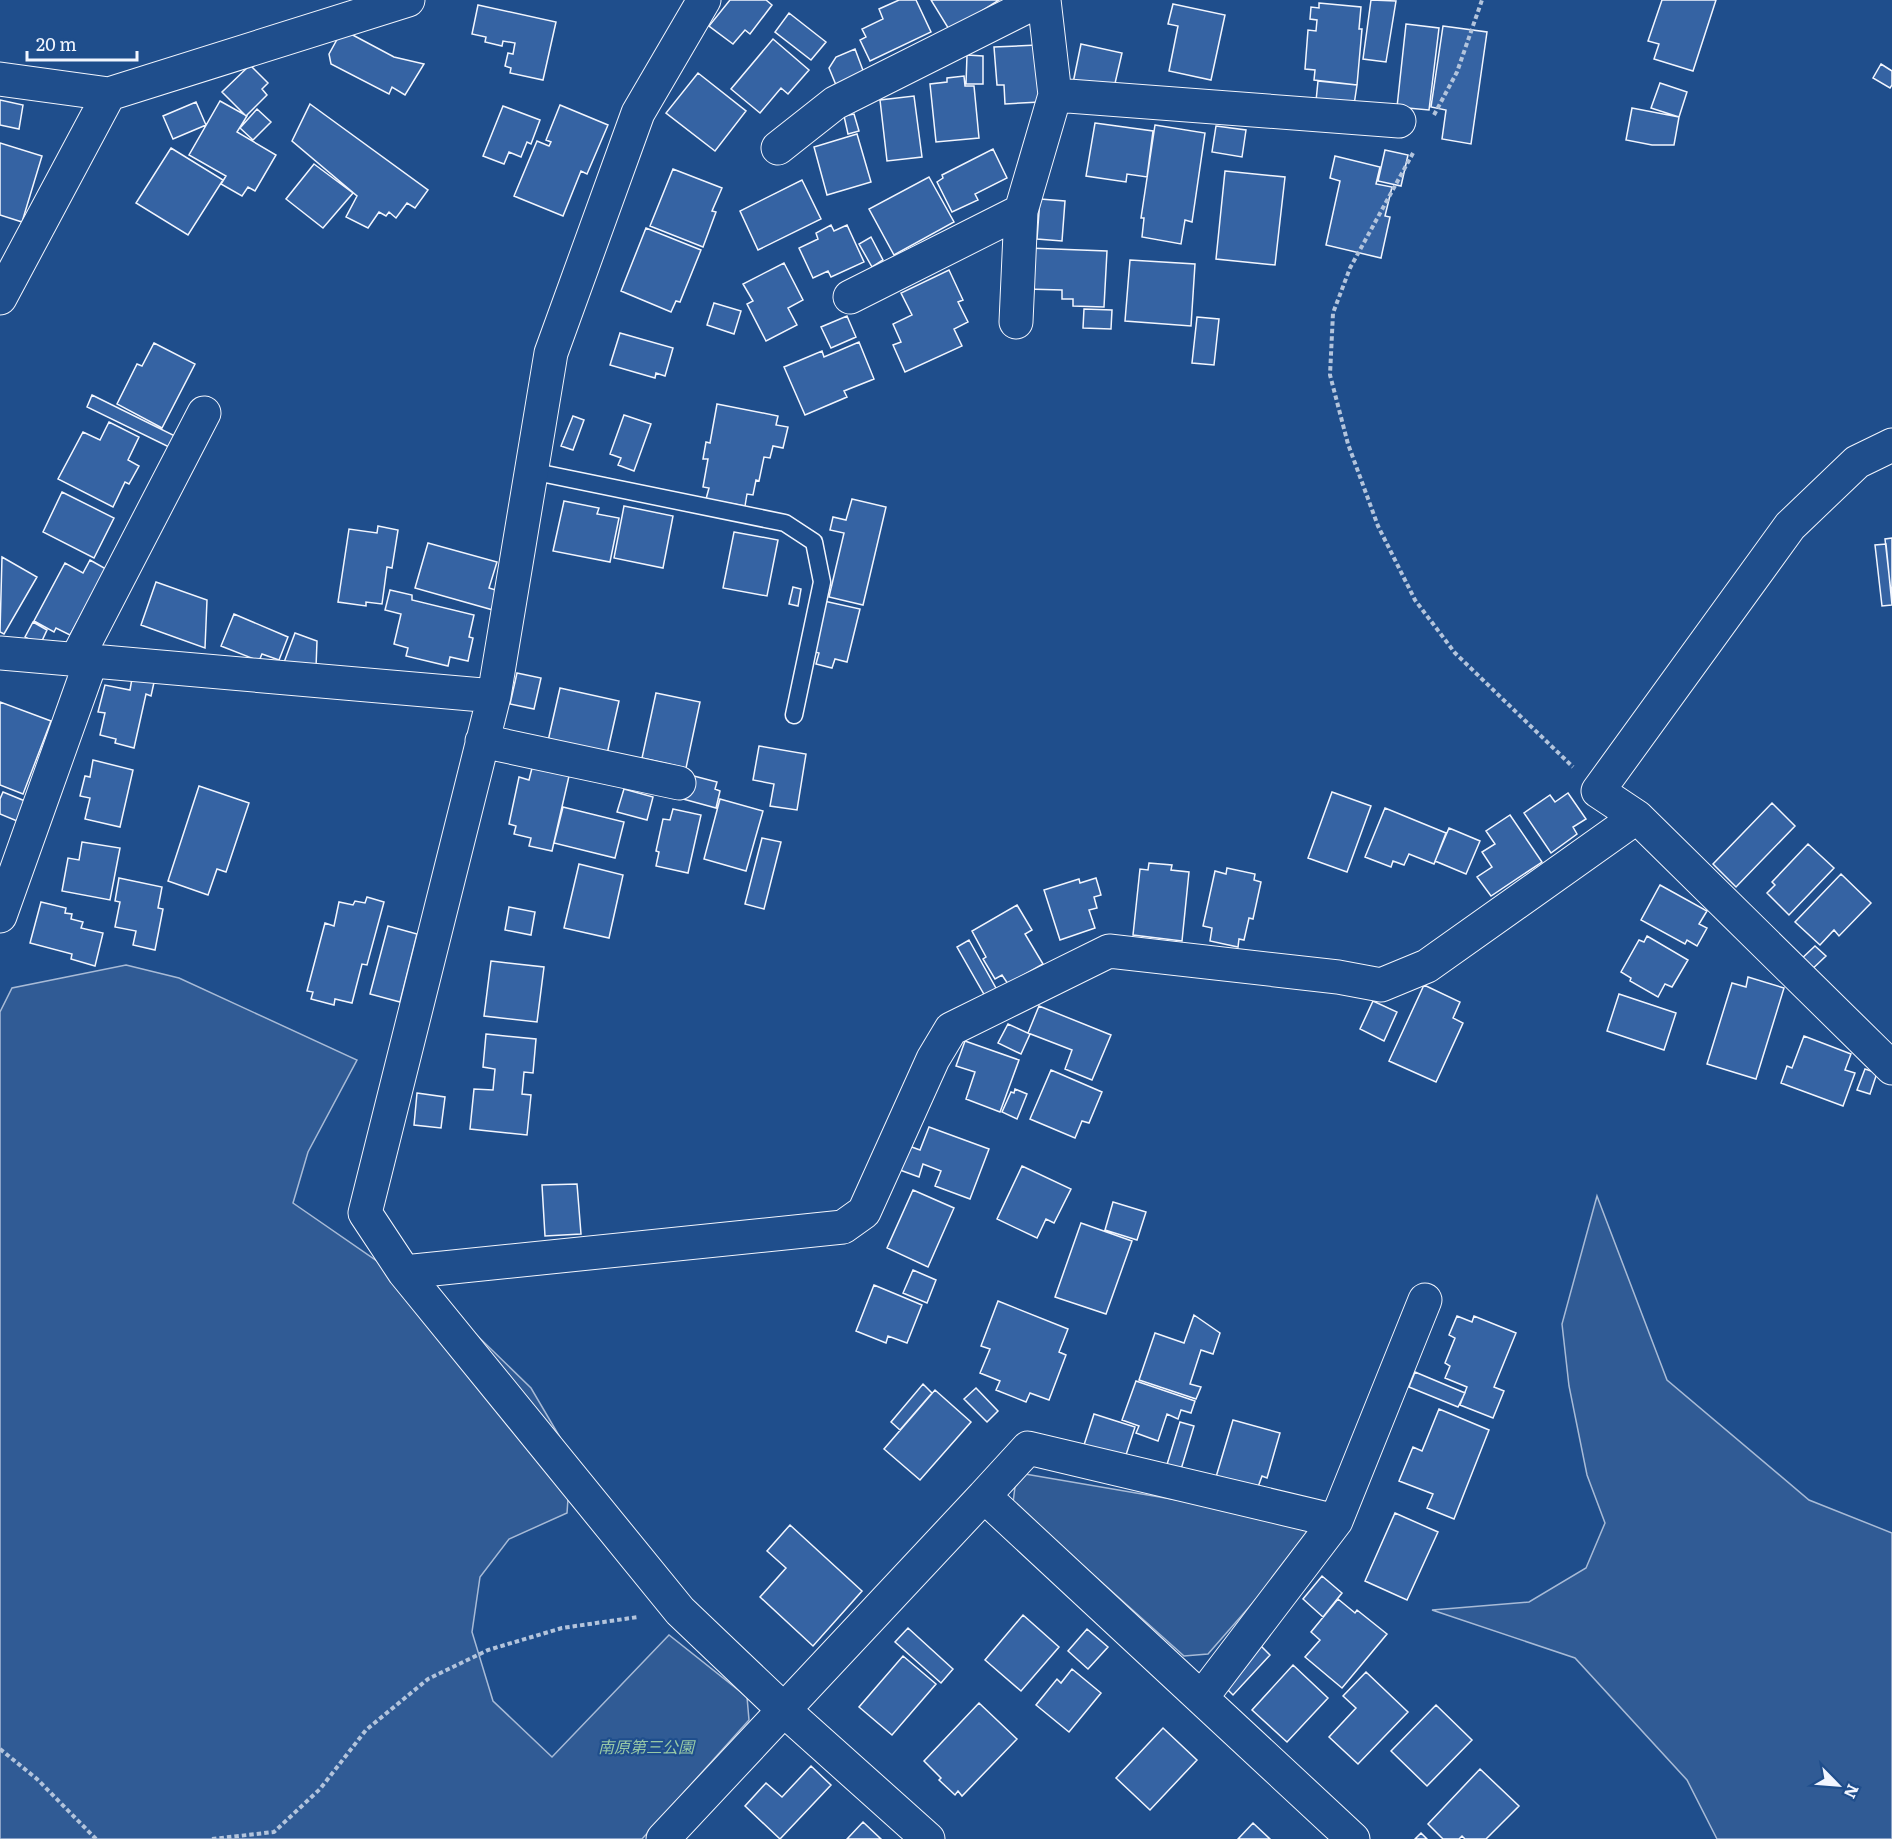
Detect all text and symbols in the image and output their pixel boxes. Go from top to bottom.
scale bar [27,24,136,62]
text: 20 m [36,30,77,57]
park label: 南原第三公園 [598,1734,696,1758]
north arrow [1808,1755,1868,1815]
text: N [1839,1781,1866,1803]

